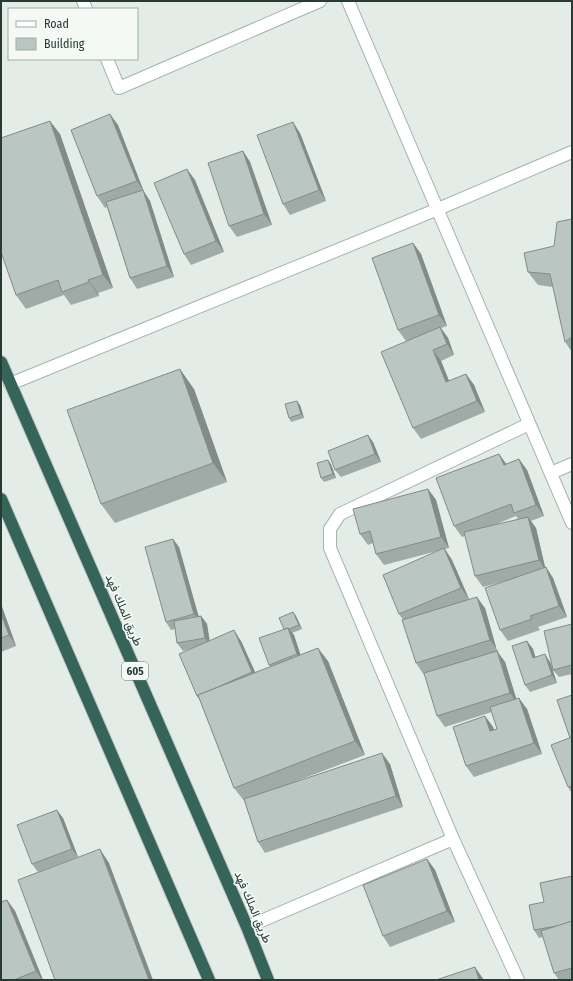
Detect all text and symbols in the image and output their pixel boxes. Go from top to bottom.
legend [8,8,138,60]
text: Road [44,17,69,31]
text: Building [44,37,85,51]
street label: طريق الملك فهد [102,572,146,649]
road number: 605 [122,662,148,680]
street label: طريق الملك فهد [231,869,275,946]

